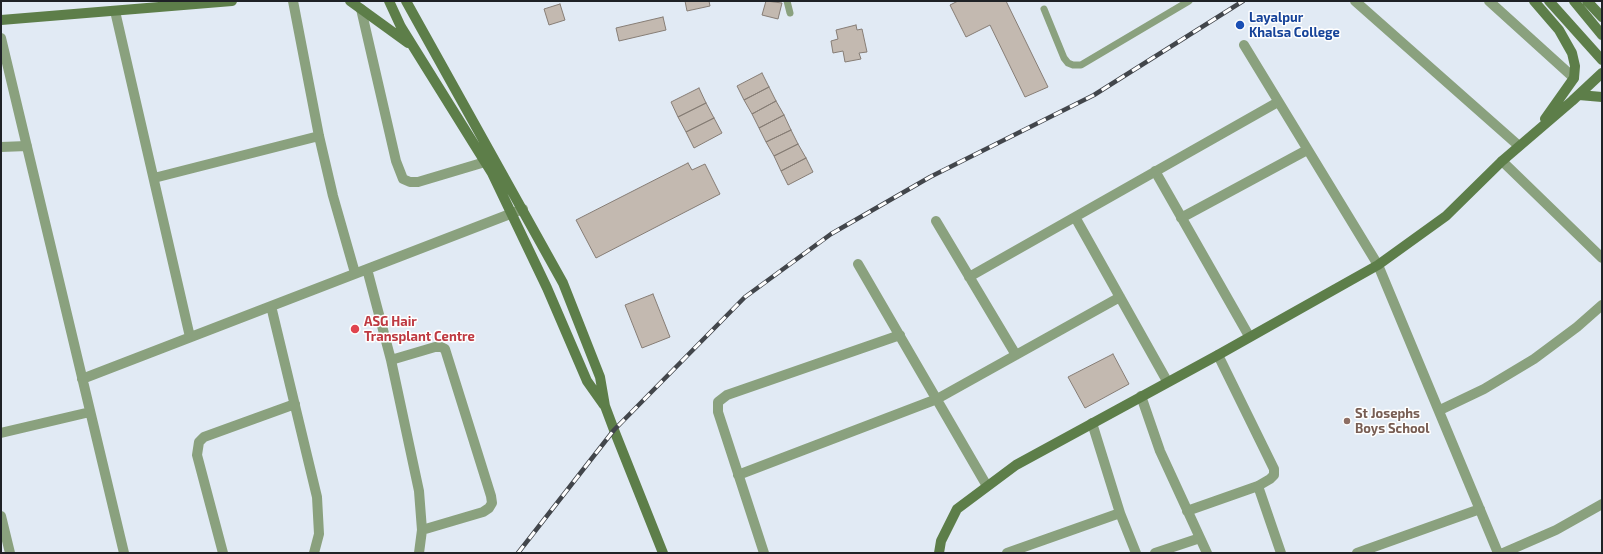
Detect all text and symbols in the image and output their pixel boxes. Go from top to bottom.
place label: Layalpur Khalsa College [1249,10,1340,41]
marker: Layalpur Khalsa College [1234,19,1246,31]
place label: ASG Hair Transplant Centre [364,314,475,345]
marker: ASG Hair Transplant Centre [349,323,361,335]
place label: St Josephs Boys School [1355,406,1430,437]
marker: St Josephs Boys School [1342,416,1352,426]

